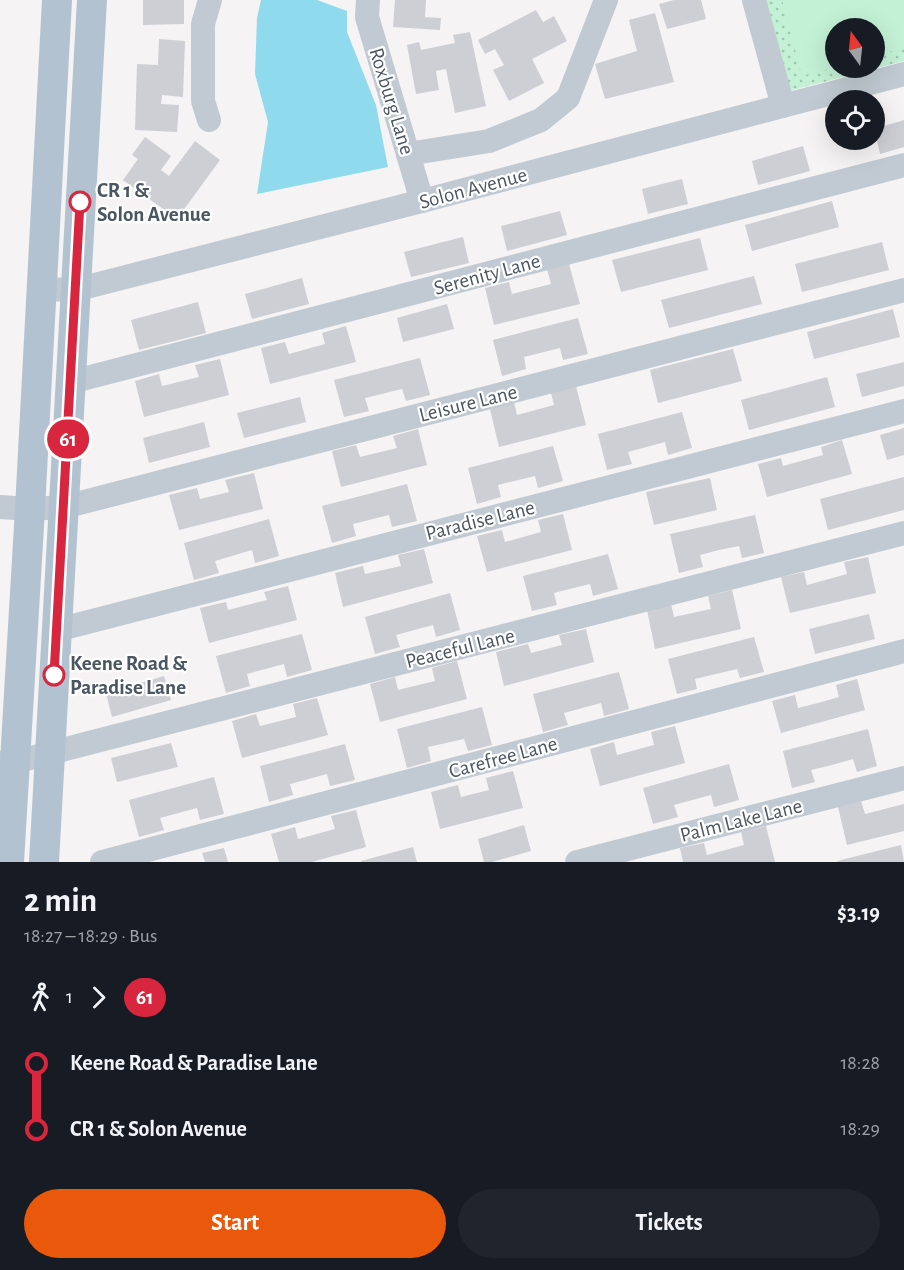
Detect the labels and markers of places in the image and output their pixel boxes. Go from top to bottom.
place label: CR 1 & Solon Avenue [97,180,211,225]
marker: CR 1 & Solon Avenue [69,191,91,213]
place label: Keene Road & Paradise Lane [70,653,187,698]
marker: Keene Road & Paradise Lane [43,664,65,686]

